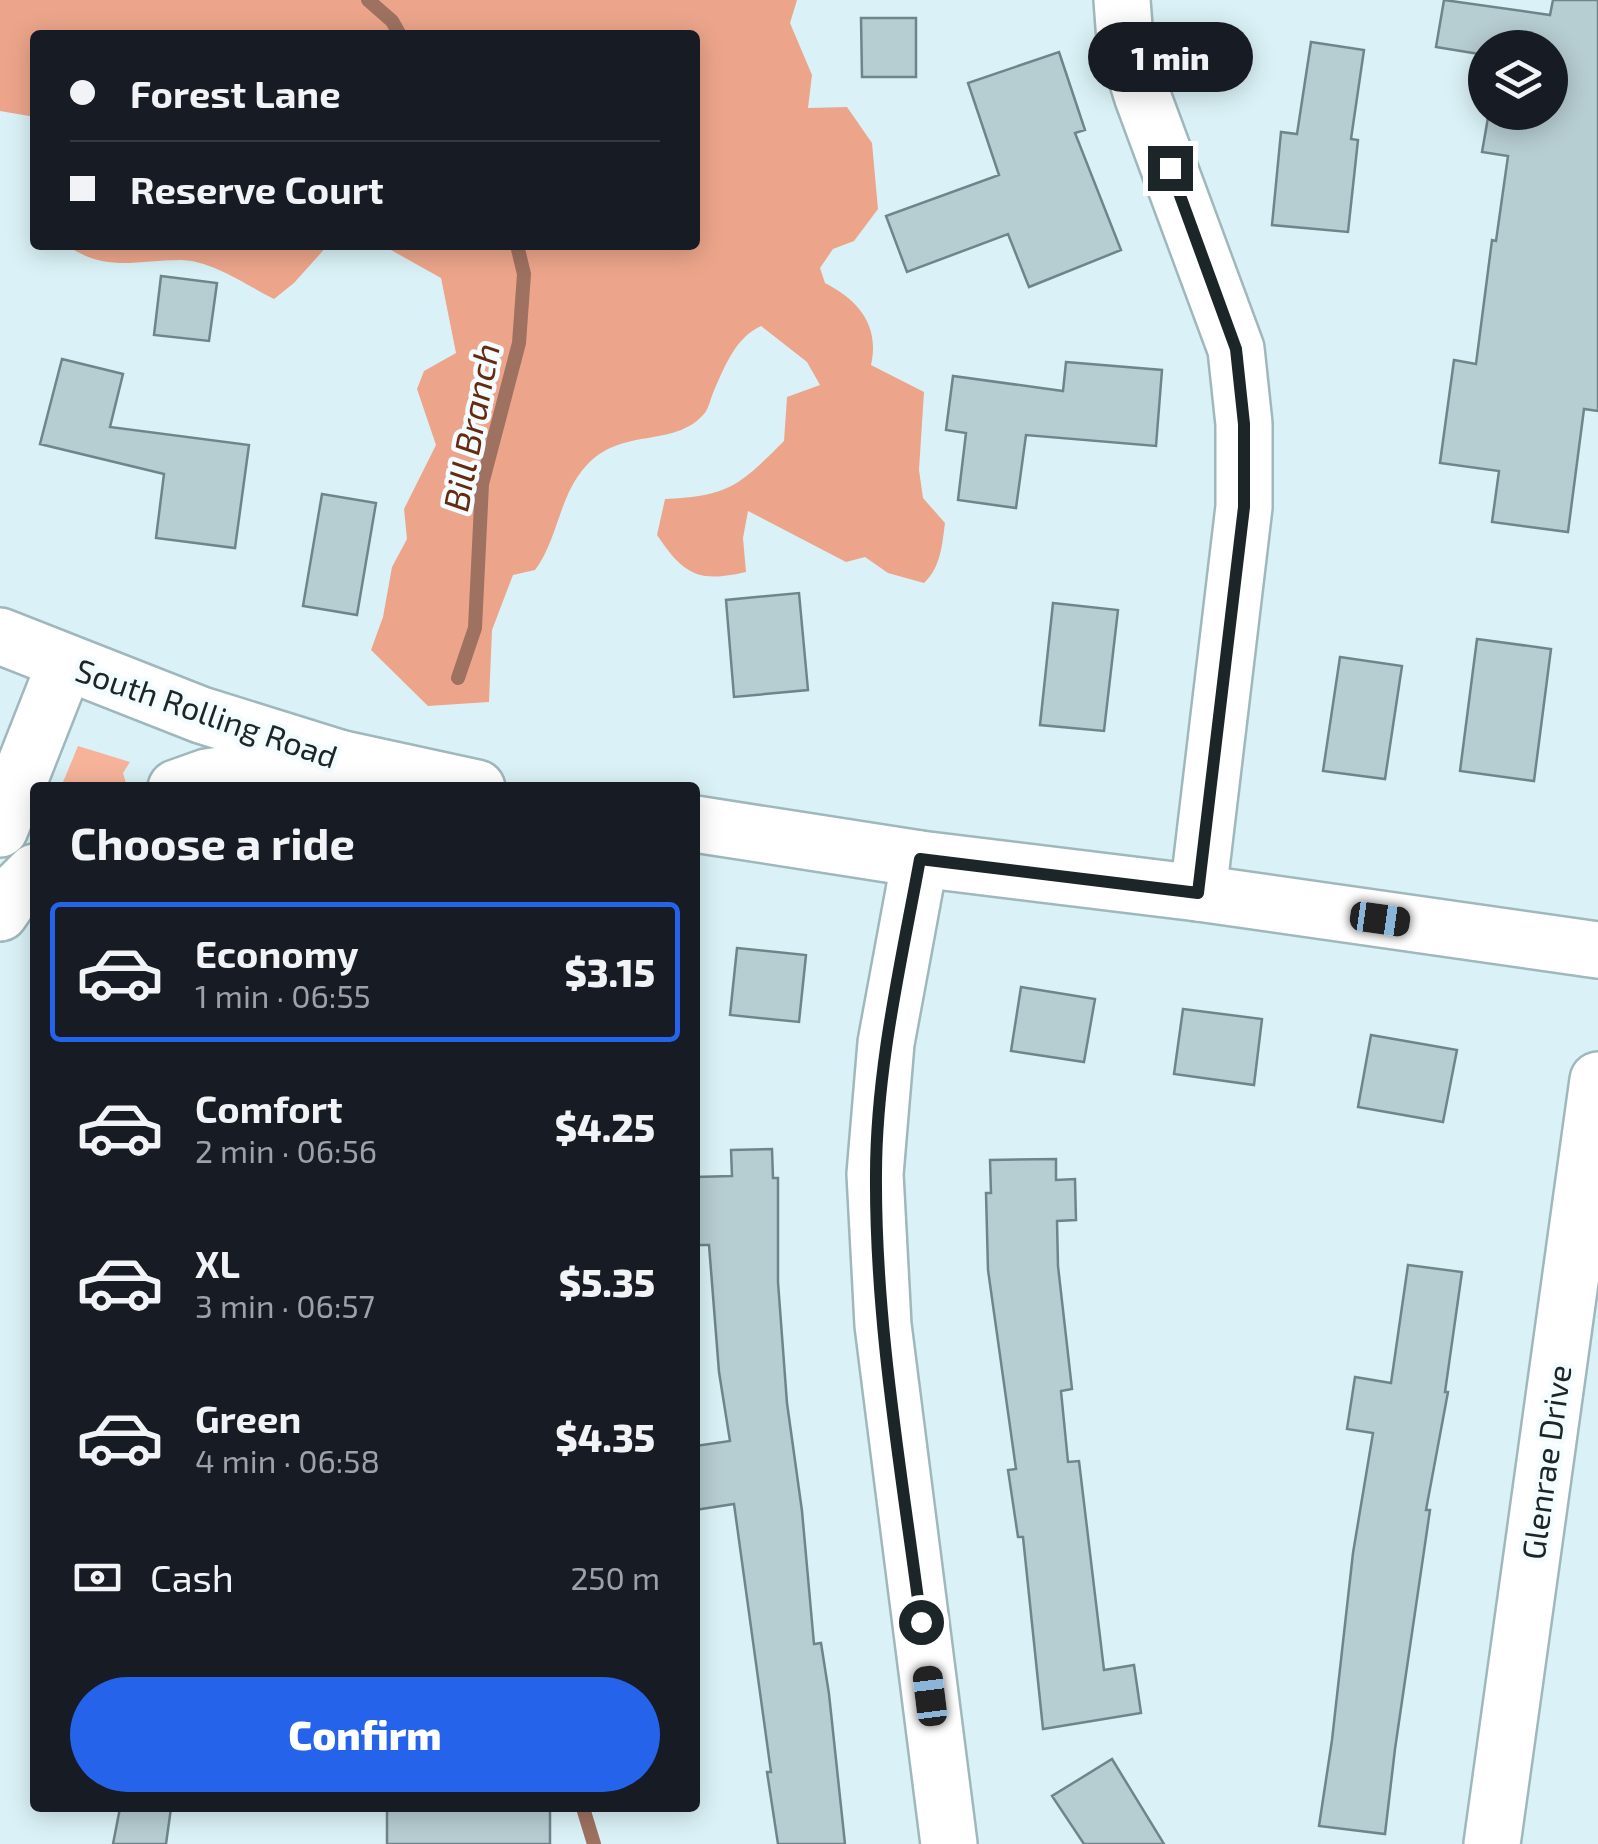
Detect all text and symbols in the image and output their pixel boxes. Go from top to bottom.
callout: 1 min [1088,23,1252,93]
map controls [1468,30,1568,130]
button: layers [1468,30,1568,130]
text: 1 min [1131,38,1210,76]
text: Forest Lane [130,70,341,116]
route end [1148,146,1193,191]
text: Reserve Court [130,166,384,212]
water label: Bill Branch [433,339,507,515]
street label: South Rolling Road [71,649,343,775]
text: Choose a ride [70,815,355,869]
car [1348,900,1412,938]
icon: car [75,927,165,1017]
text: Economy [195,930,359,976]
text: $3.15 [565,949,655,995]
text: 1 min · 06:55 [195,976,371,1014]
icon: car [75,1082,165,1172]
text: Comfort [195,1085,343,1131]
text: $4.25 [555,1104,655,1150]
text: 2 min · 06:56 [195,1131,377,1169]
icon: car [75,1237,165,1327]
text: XL [195,1240,240,1286]
text: $5.35 [559,1259,655,1305]
text: 3 min · 06:57 [195,1286,375,1324]
street label: Glenrae Drive [1513,1362,1577,1562]
icon: car [75,1392,165,1482]
text: Green [195,1395,301,1441]
text: $4.35 [555,1414,655,1460]
text: 4 min · 06:58 [195,1441,380,1479]
icon: cash [70,1550,125,1605]
text: Cash [150,1554,234,1600]
text: 250 m [570,1558,660,1596]
route start [899,1600,944,1645]
car [911,1664,949,1728]
button: Confirm [70,1677,660,1792]

